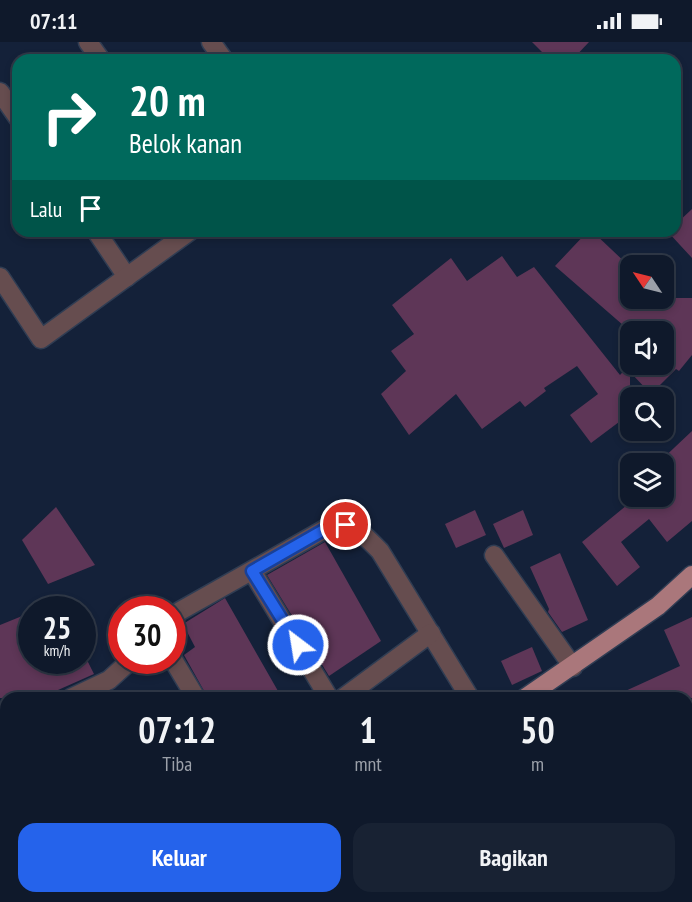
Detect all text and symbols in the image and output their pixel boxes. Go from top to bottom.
text: 07:11 [30,7,78,35]
text: 20 m [129,73,206,128]
icon: right [30,78,108,156]
text: Belok kanan [129,126,242,160]
icon: arrive [74,192,107,225]
text: Lalu [30,195,62,223]
north arrow [620,255,674,309]
map controls [620,255,674,507]
button: sound [620,321,674,375]
button: search [620,387,674,441]
button: layers [620,453,674,507]
pin [320,499,371,550]
icon: arrive [329,508,362,541]
speed limit sign: 30 [108,596,186,674]
text: 25 [43,608,71,647]
position arrow [266,613,330,677]
text: km/h [44,641,70,660]
text: 07:12 [138,706,216,753]
text: 1 [360,706,377,753]
text: 50 [520,706,555,753]
text: Tiba [162,751,192,777]
text: mnt [355,751,382,777]
text: m [531,751,544,777]
button: Keluar [18,823,341,892]
button: Bagikan [353,823,675,892]

